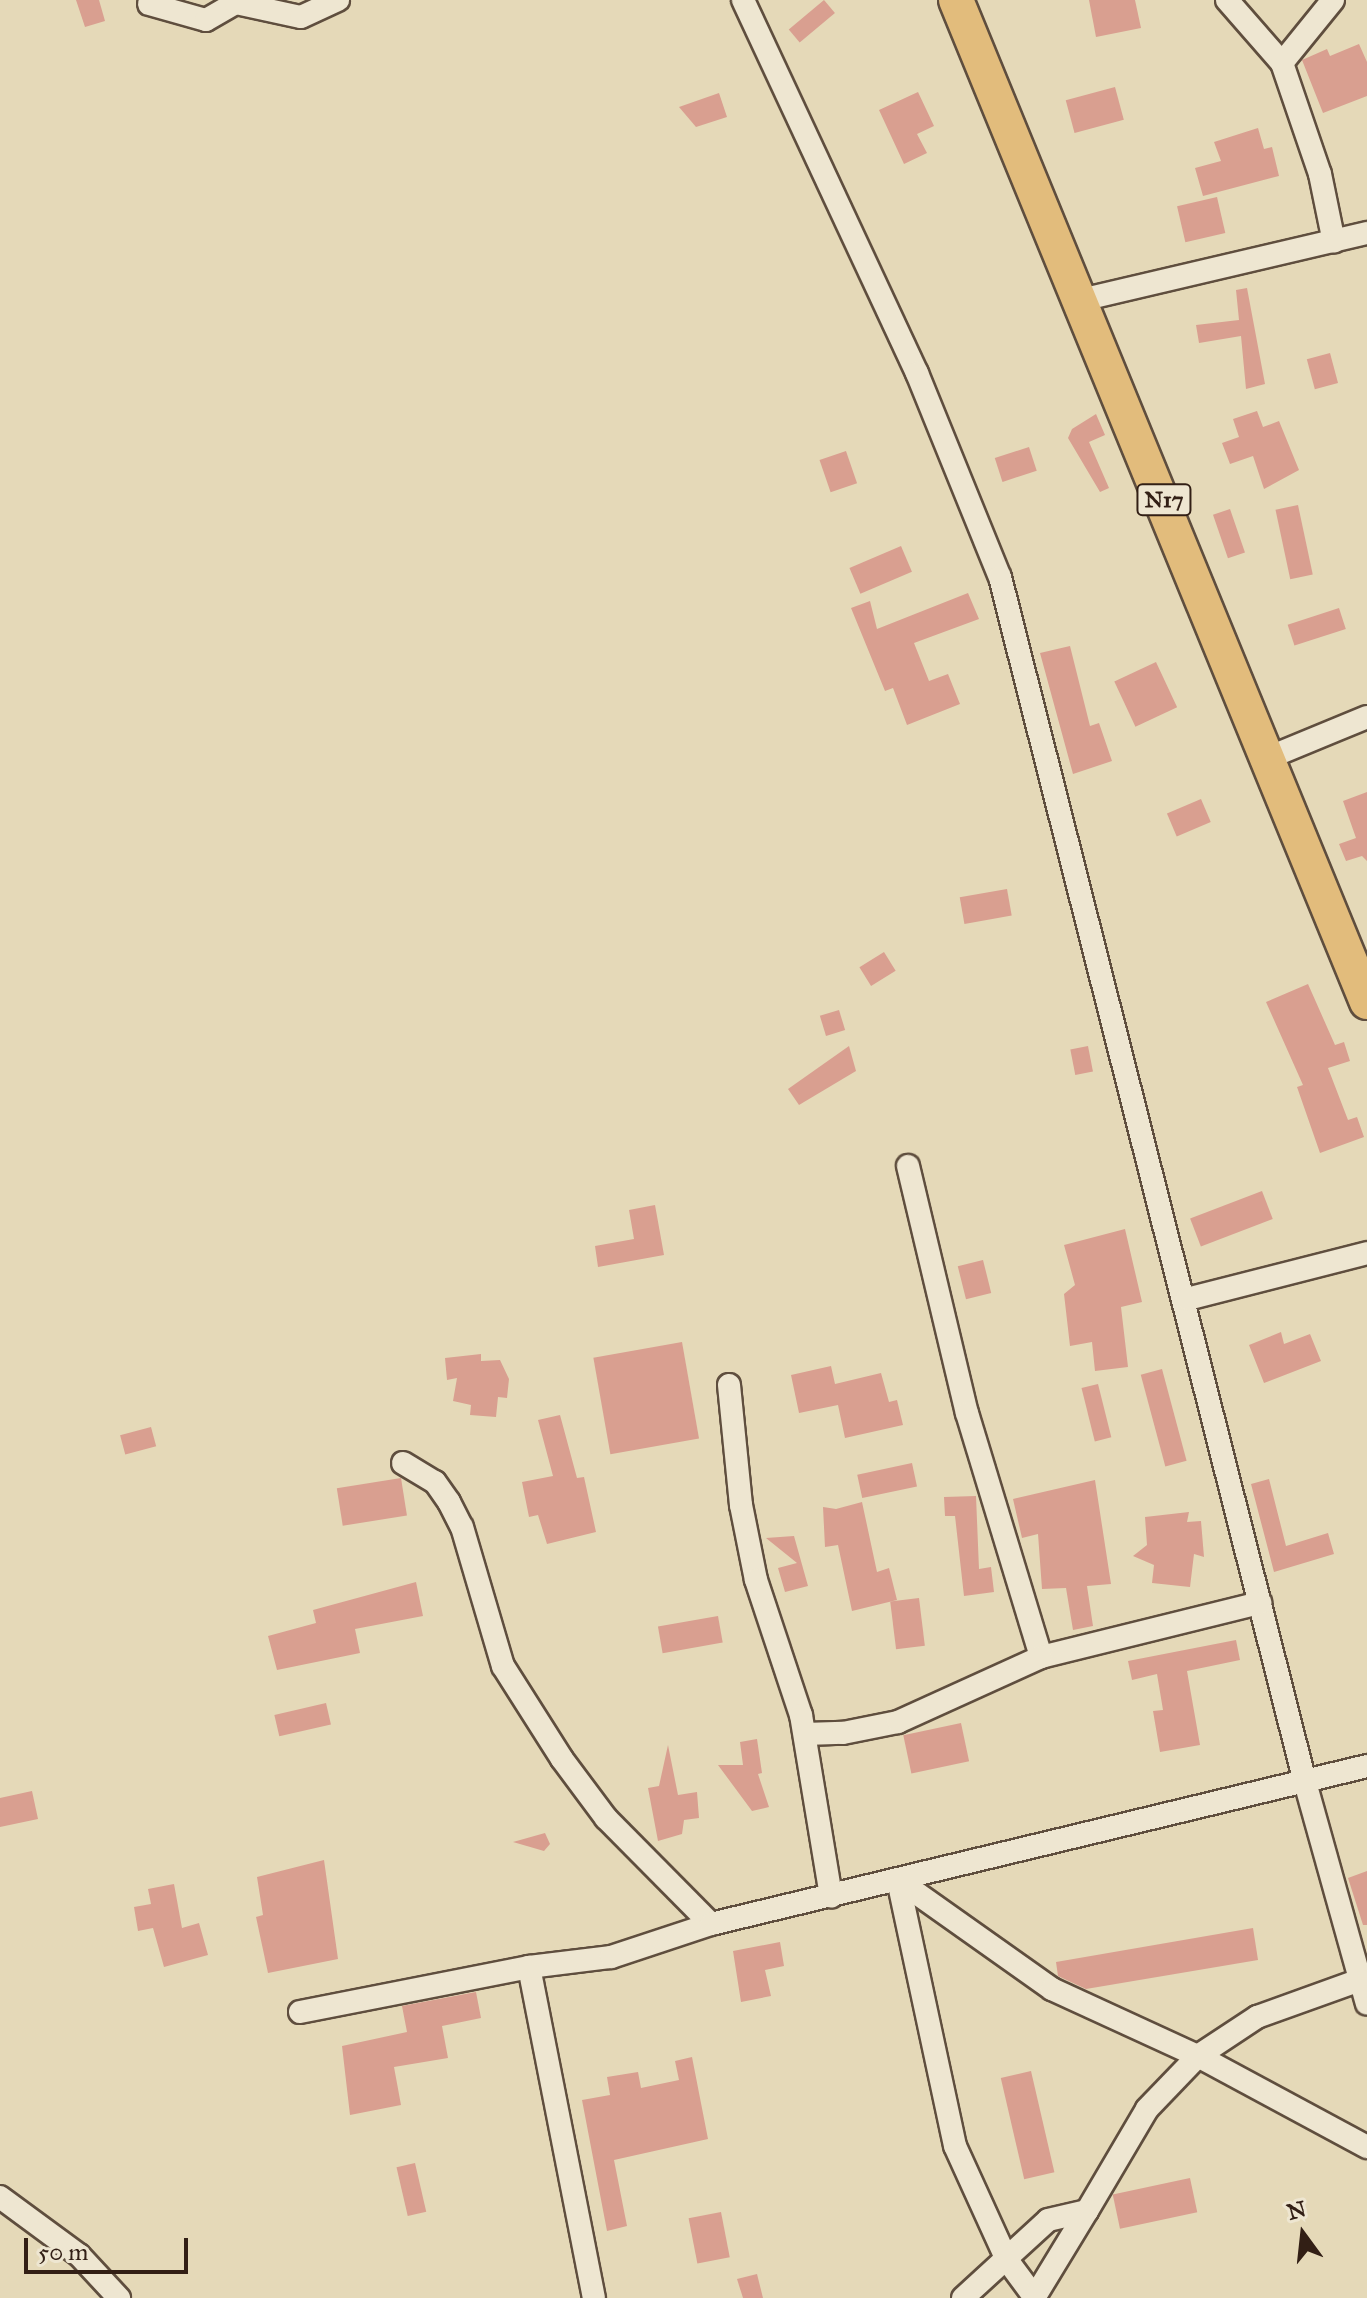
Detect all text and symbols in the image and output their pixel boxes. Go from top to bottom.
road number: N17 [1136,482,1192,518]
north arrow [1263,2194,1343,2274]
text: N [1284,2195,1309,2226]
scale bar [28,2222,192,2272]
text: 50 m [38,2237,88,2267]

